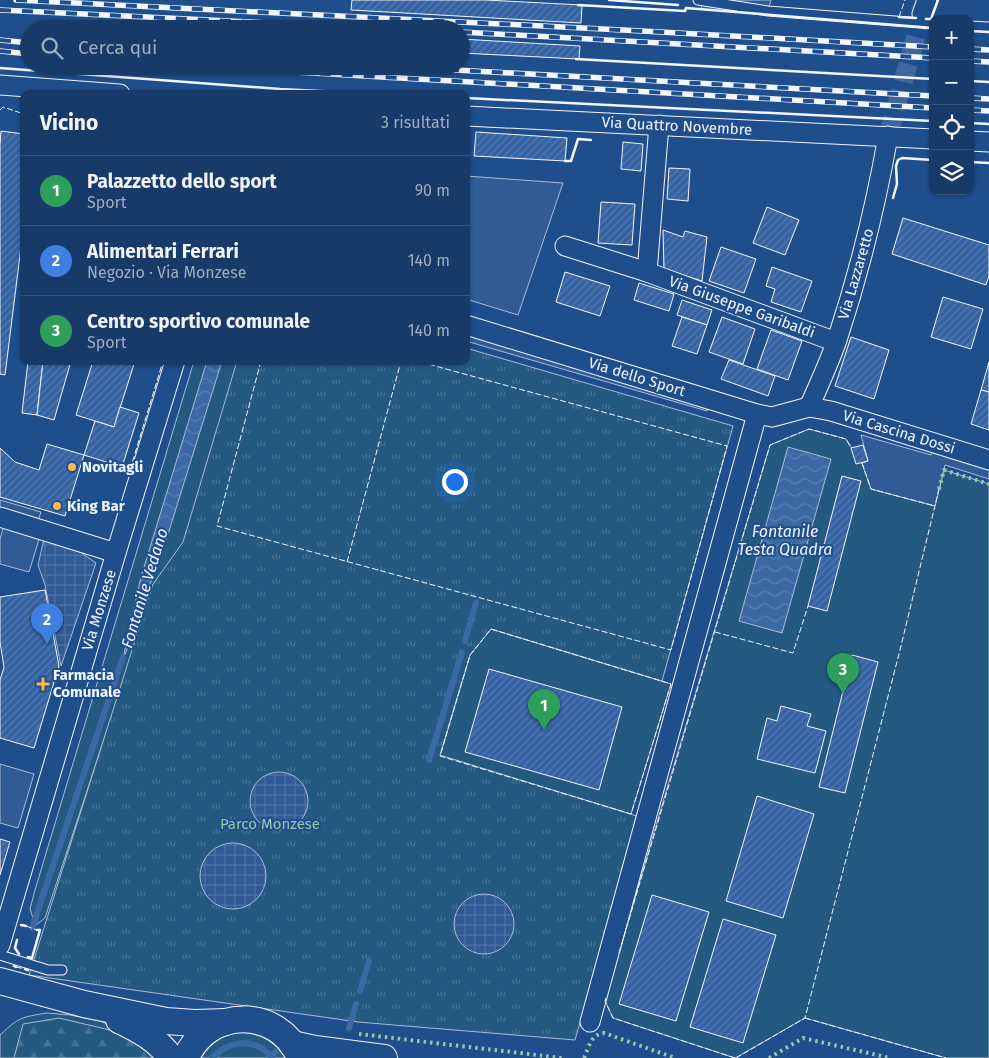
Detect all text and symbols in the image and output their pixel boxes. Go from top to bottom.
map controls [929,15,974,195]
button: + [929,15,974,60]
search box [20,20,470,75]
icon: search [38,34,66,62]
text: Cerca qui [78,36,157,59]
button: − [929,60,974,105]
button: locate [929,105,974,150]
text: Vicino [40,110,98,136]
text: 3 risultati [381,113,450,132]
street label: Via Quattro Novembre [601,113,753,139]
button: layers [929,150,974,195]
text: Palazzetto dello sport [87,170,277,193]
text: 1 [52,181,60,200]
text: 90 m [415,181,450,200]
text: Sport [87,193,127,212]
street label: Via Lazzaretto [834,226,878,322]
text: Alimentari Ferrari [87,240,239,263]
text: 2 [52,251,60,270]
text: 140 m [408,251,450,270]
text: Negozio · Via Monzese [87,263,246,282]
street label: Via Giuseppe Garibaldi [666,272,818,342]
text: Centro sportivo comunale [87,310,310,333]
text: 3 [52,321,60,340]
text: 140 m [408,321,450,340]
text: Sport [87,333,127,352]
street label: Via dello Sport [586,354,688,400]
street label: Via Cascina Dossi [841,406,957,458]
place label: Novitagli [82,458,143,476]
marker: Novitagli [66,461,78,473]
your location [442,469,468,495]
place label: King Bar [67,497,126,515]
marker: King Bar [51,500,63,512]
water label: Fontanile Testa Quadra [738,522,832,559]
water label: Fontanile Vedano [117,526,172,650]
street label: Via Monzese [78,567,120,653]
pin: 2 [31,603,63,644]
pin: 3 [827,653,859,694]
place label: Farmacia Comunale [53,666,121,701]
marker: Farmacia Comunale [37,678,49,690]
pin: 1 [528,689,560,730]
park label: Parco Monzese [220,815,320,833]

